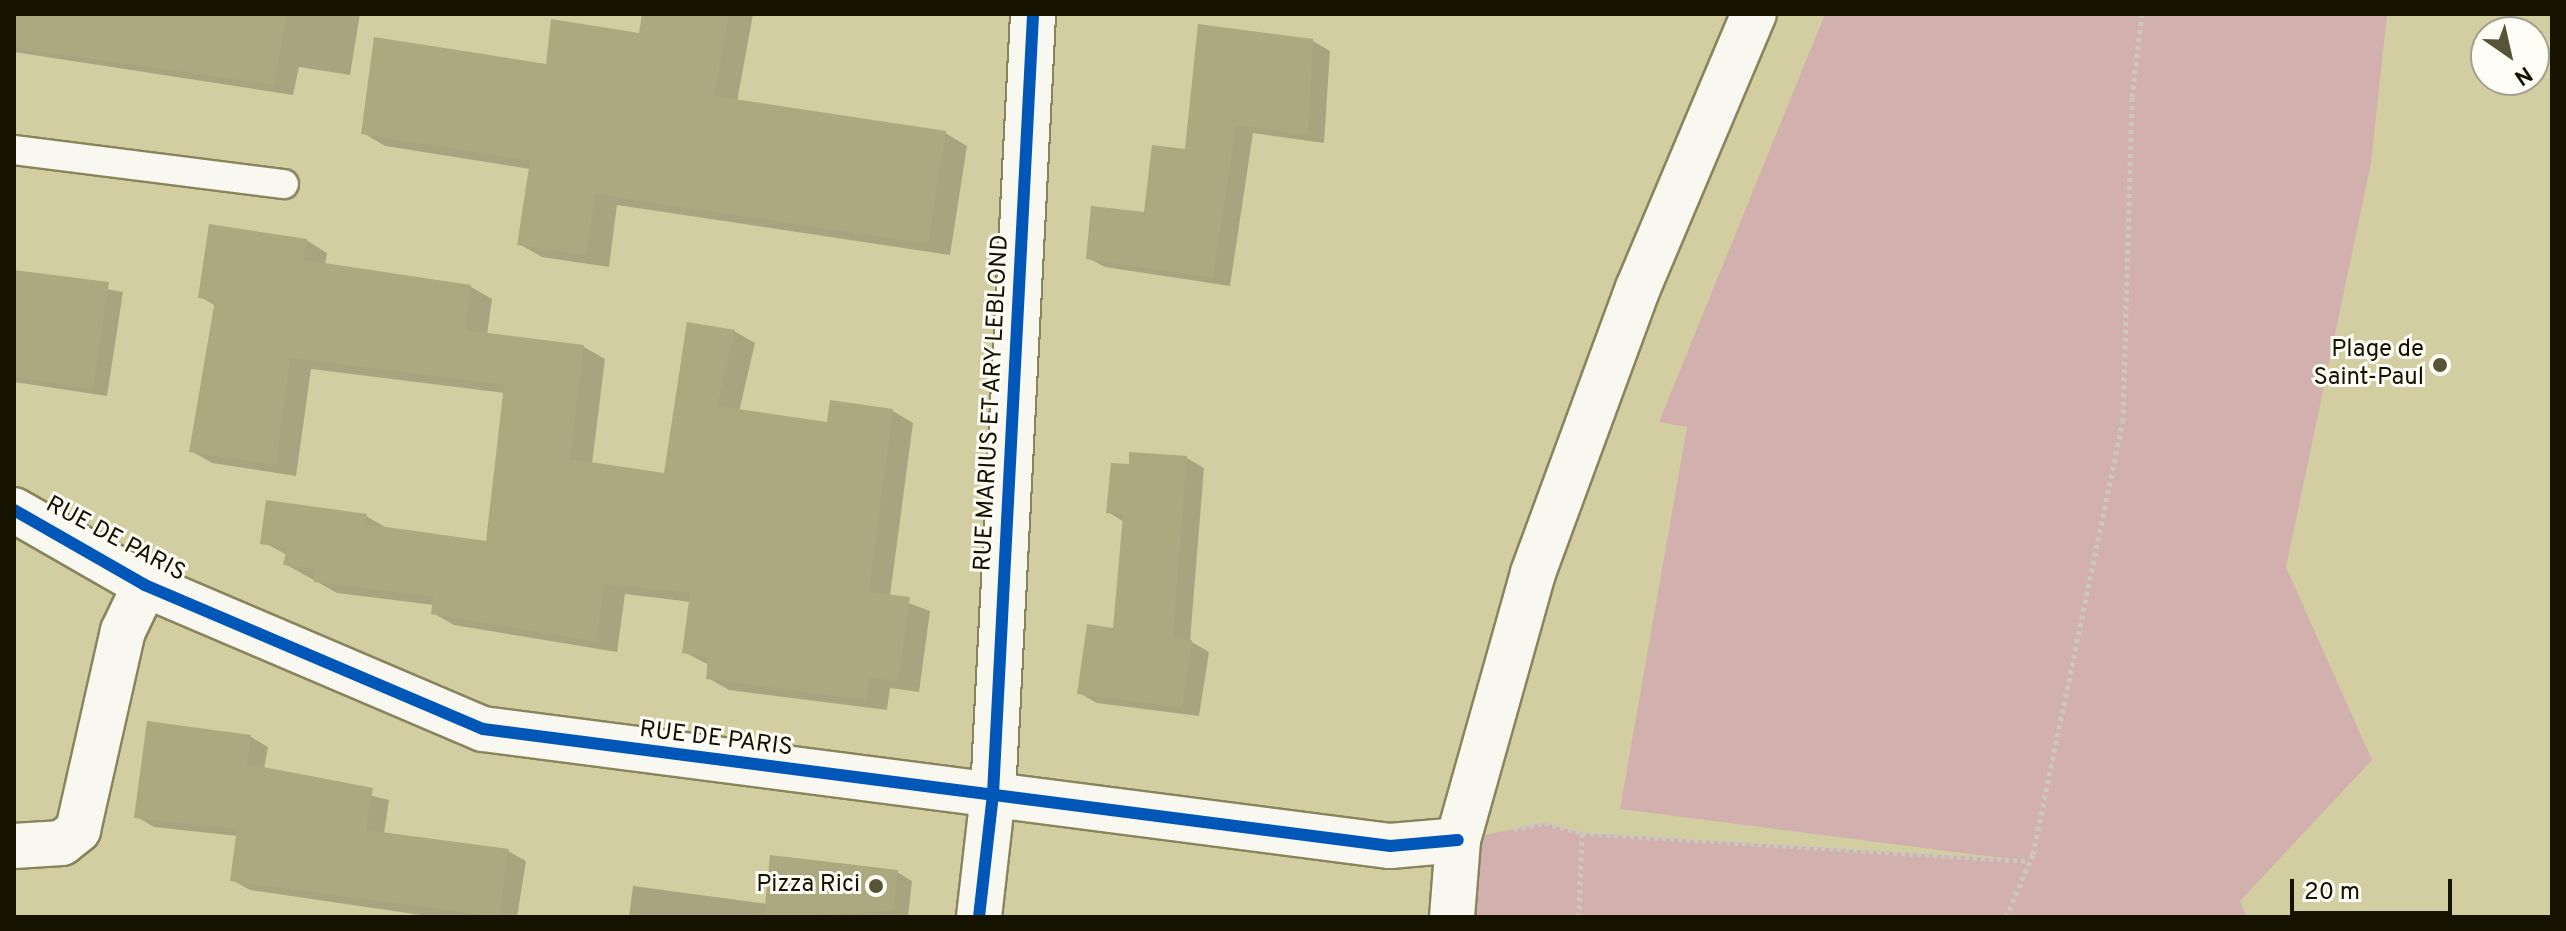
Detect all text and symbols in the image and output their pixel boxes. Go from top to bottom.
north arrow [2470,16,2550,96]
text: N [2508,59,2537,90]
street label: RUE MARIUS ET ARY LEBLOND [970,232,1016,574]
place label: Plage de Saint-Paul [2313,337,2424,393]
marker: Plage de Saint-Paul [2431,356,2449,374]
street label: RUE DE PARIS [40,491,190,589]
street label: RUE DE PARIS [638,716,794,764]
scale bar [2294,863,2456,913]
place label: Pizza Rici [756,872,860,900]
marker: Pizza Rici [867,877,885,895]
text: 20 m [2304,878,2360,908]

